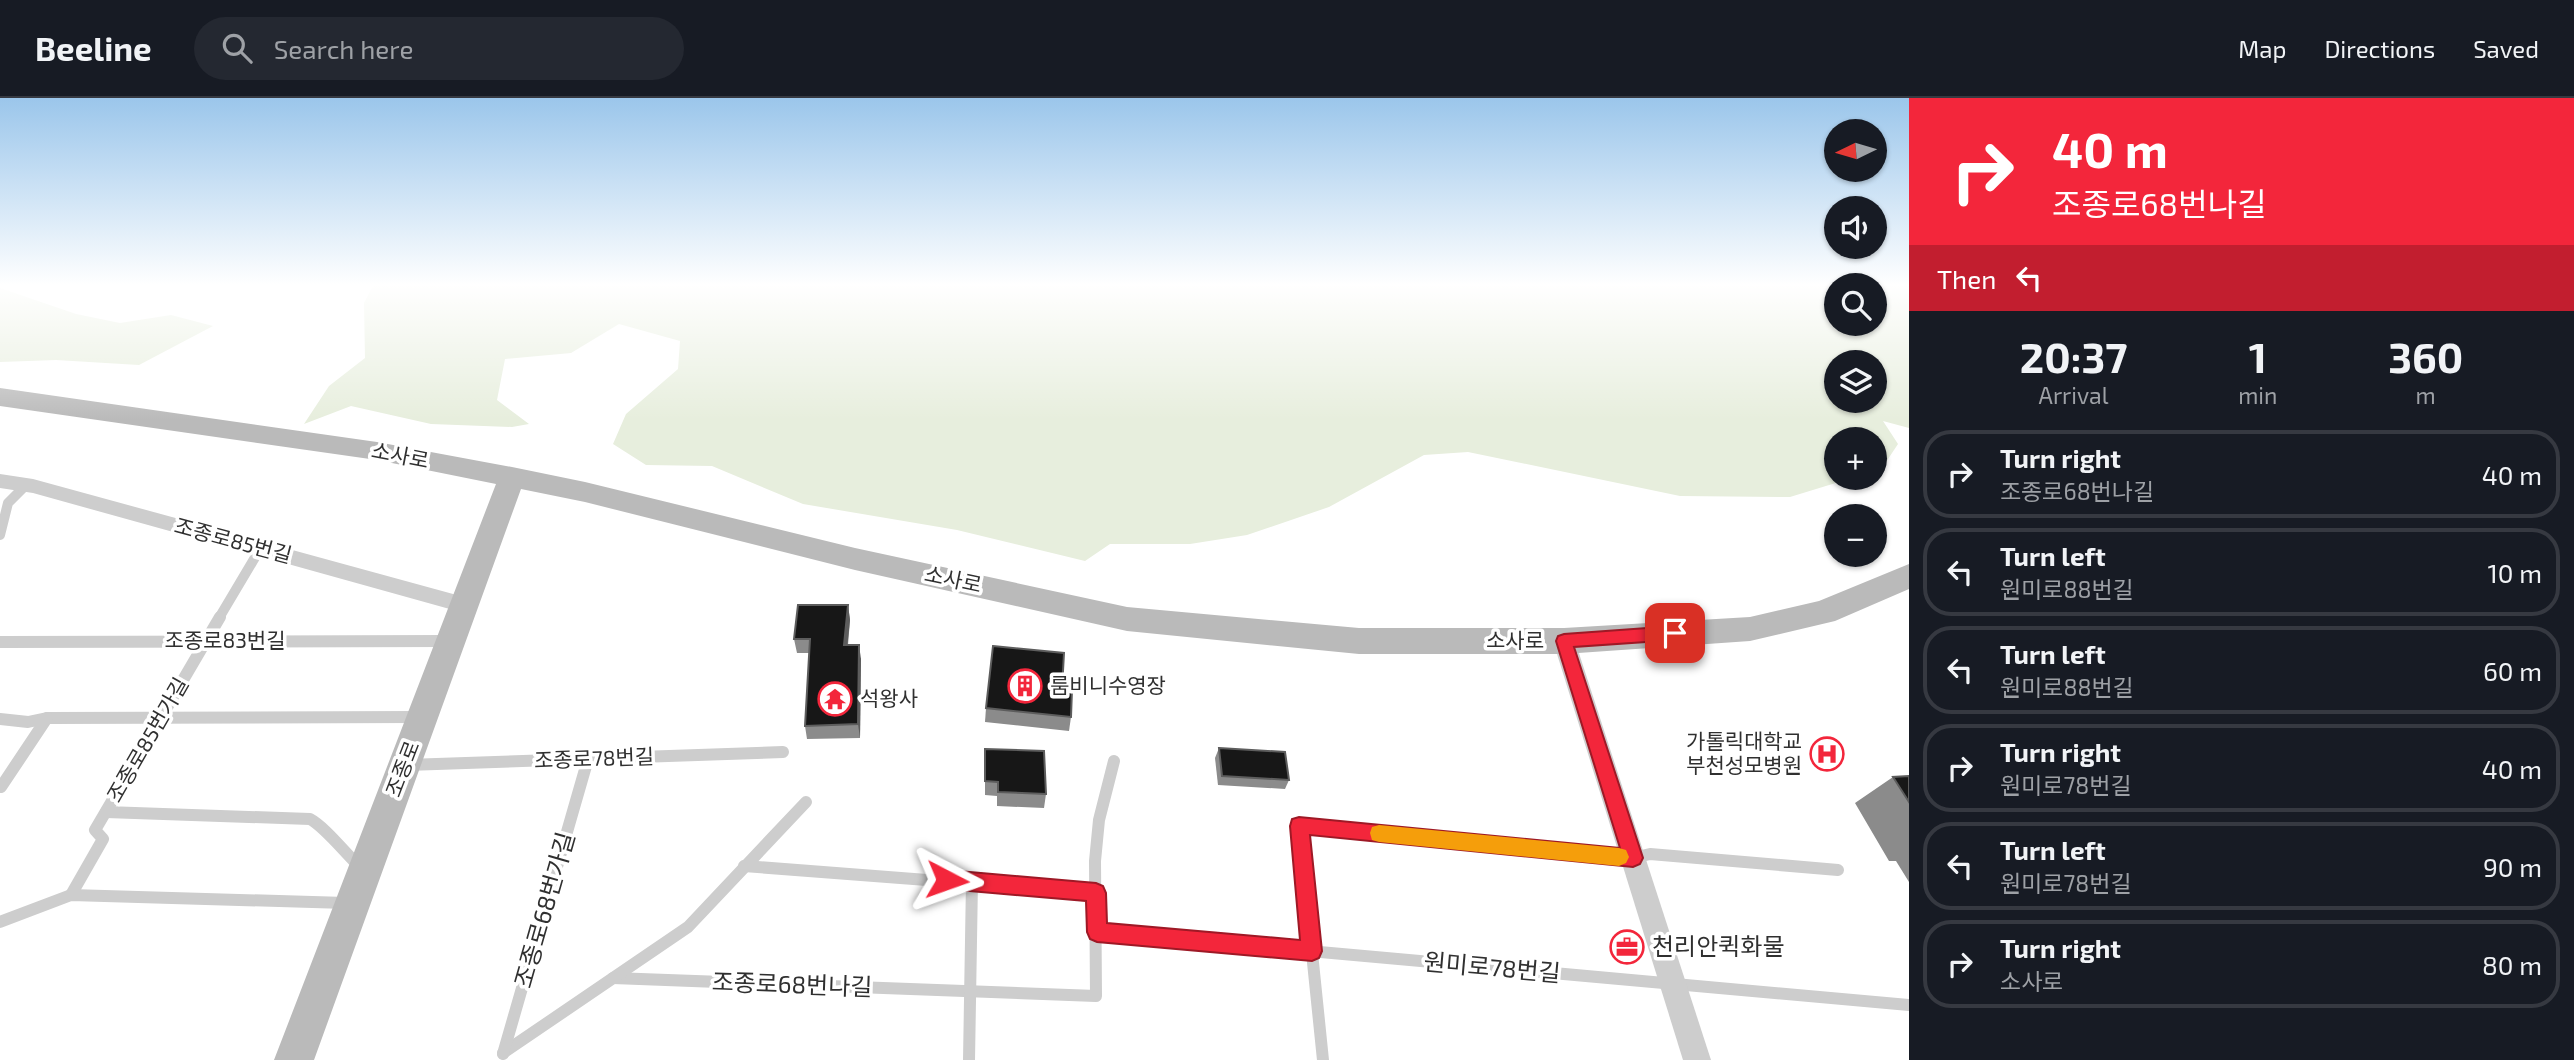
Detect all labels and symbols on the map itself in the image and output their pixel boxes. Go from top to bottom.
north arrow [1824,119,1886,182]
street label: 소사로 [369,437,431,472]
street label: 조종로85번길 [172,512,295,567]
street label: 소사로 [922,560,984,597]
pin [1645,603,1705,663]
street label: 조종로83번길 [164,627,286,652]
street label: 소사로 [1486,627,1544,652]
building icon: 룸비니수영장 [1006,667,1044,705]
street label: 조종로85번가길 [101,672,193,806]
place label: 룸비니수영장 [1050,672,1166,697]
temple icon: 석왕사 [816,680,854,718]
place label: 석왕사 [860,685,918,710]
place label: 가톨릭대학교 부천성모병원 [1686,728,1802,777]
hospital icon: 가톨릭대학교 부천성모병원 [1808,735,1846,773]
street label: 조종로 [380,737,424,800]
street label: 조종로78번길 [533,743,654,772]
street label: 조종로68번가길 [507,828,580,991]
position arrow [910,843,984,917]
office icon: 천리안퀵화물 [1608,928,1646,966]
place label: 천리안퀵화물 [1652,931,1784,960]
street label: 원미로78번길 [1422,946,1562,987]
street label: 조종로68번나길 [711,966,873,1001]

